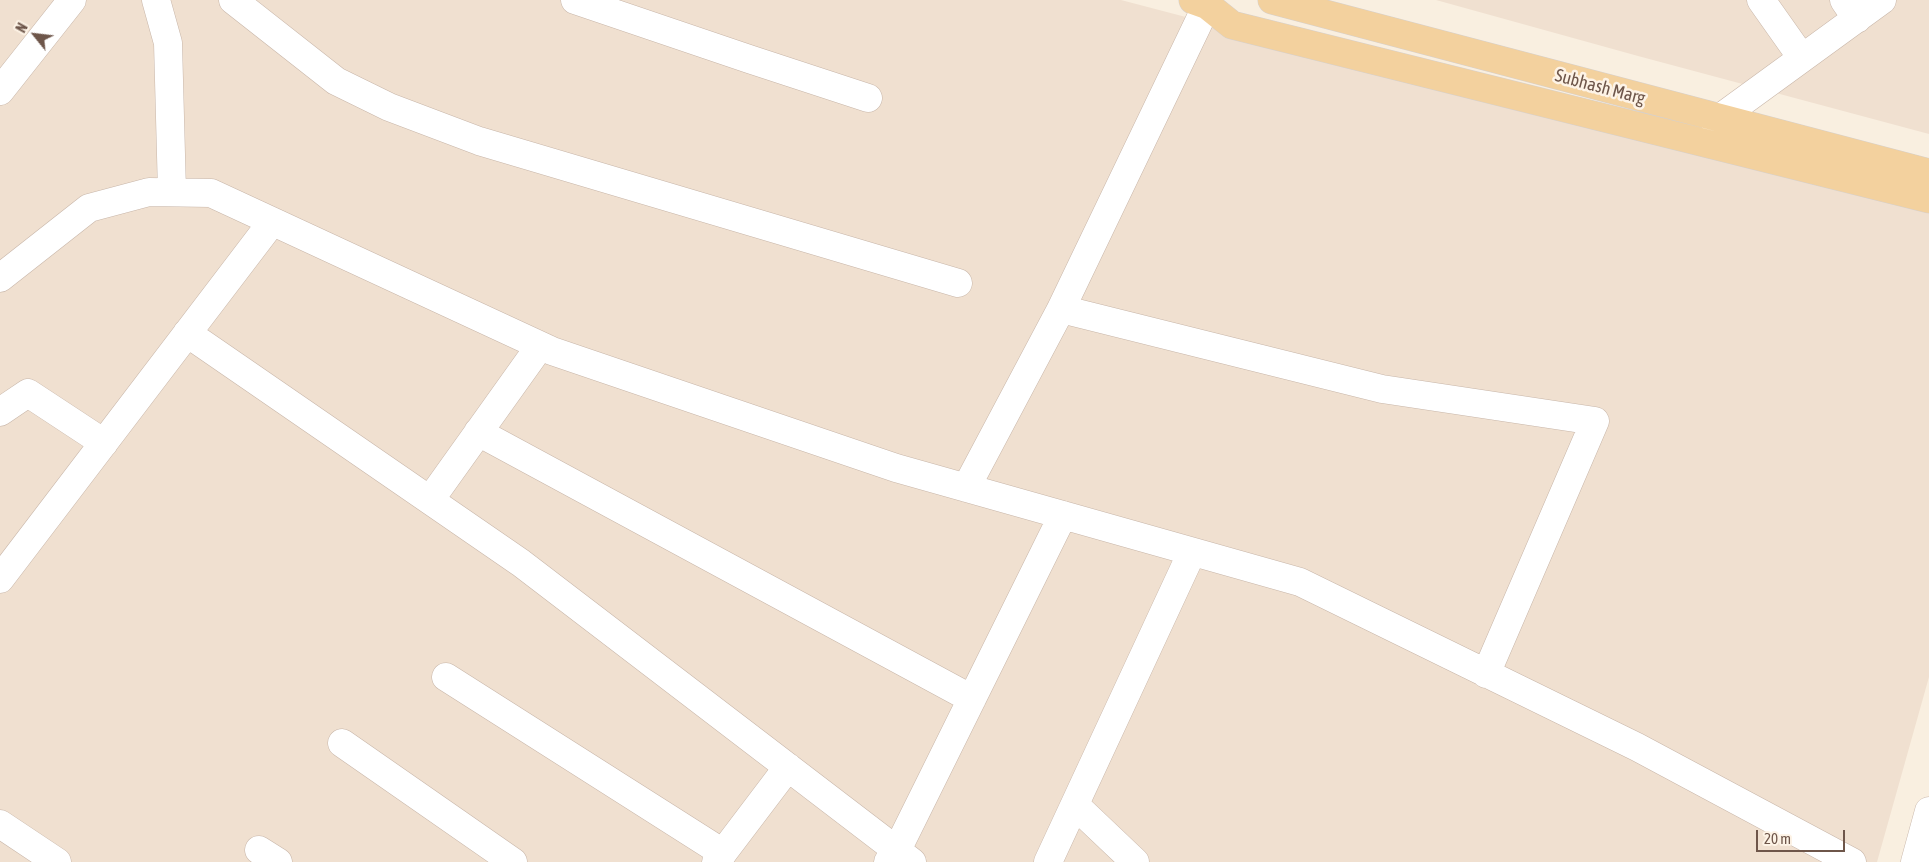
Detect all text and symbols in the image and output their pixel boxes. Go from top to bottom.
north arrow [10,10,60,60]
text: N [13,20,31,35]
street label: Subhash Marg [1553,65,1647,109]
scale bar [1759,820,1848,852]
text: 20 m [1764,830,1791,847]

